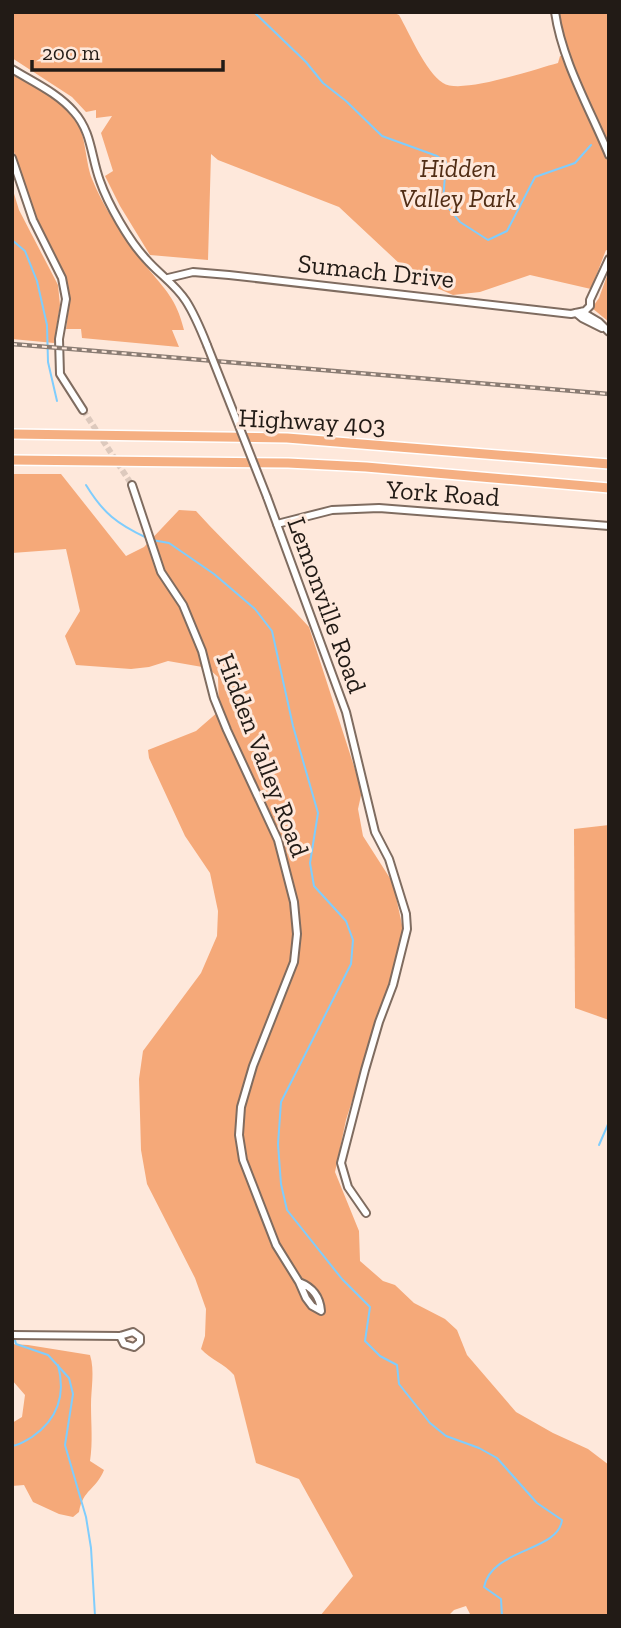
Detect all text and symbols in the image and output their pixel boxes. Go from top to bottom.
scale bar [32,28,222,72]
text: 200 m [42,40,100,65]
park label: Hidden Valley Park [399,152,517,214]
street label: Sumach Drive [296,247,456,295]
street label: Highway 403 [238,401,386,441]
street label: York Road [384,473,501,513]
street label: Lemonville Road [280,513,374,697]
street label: Hidden Valley Road [209,649,317,861]

